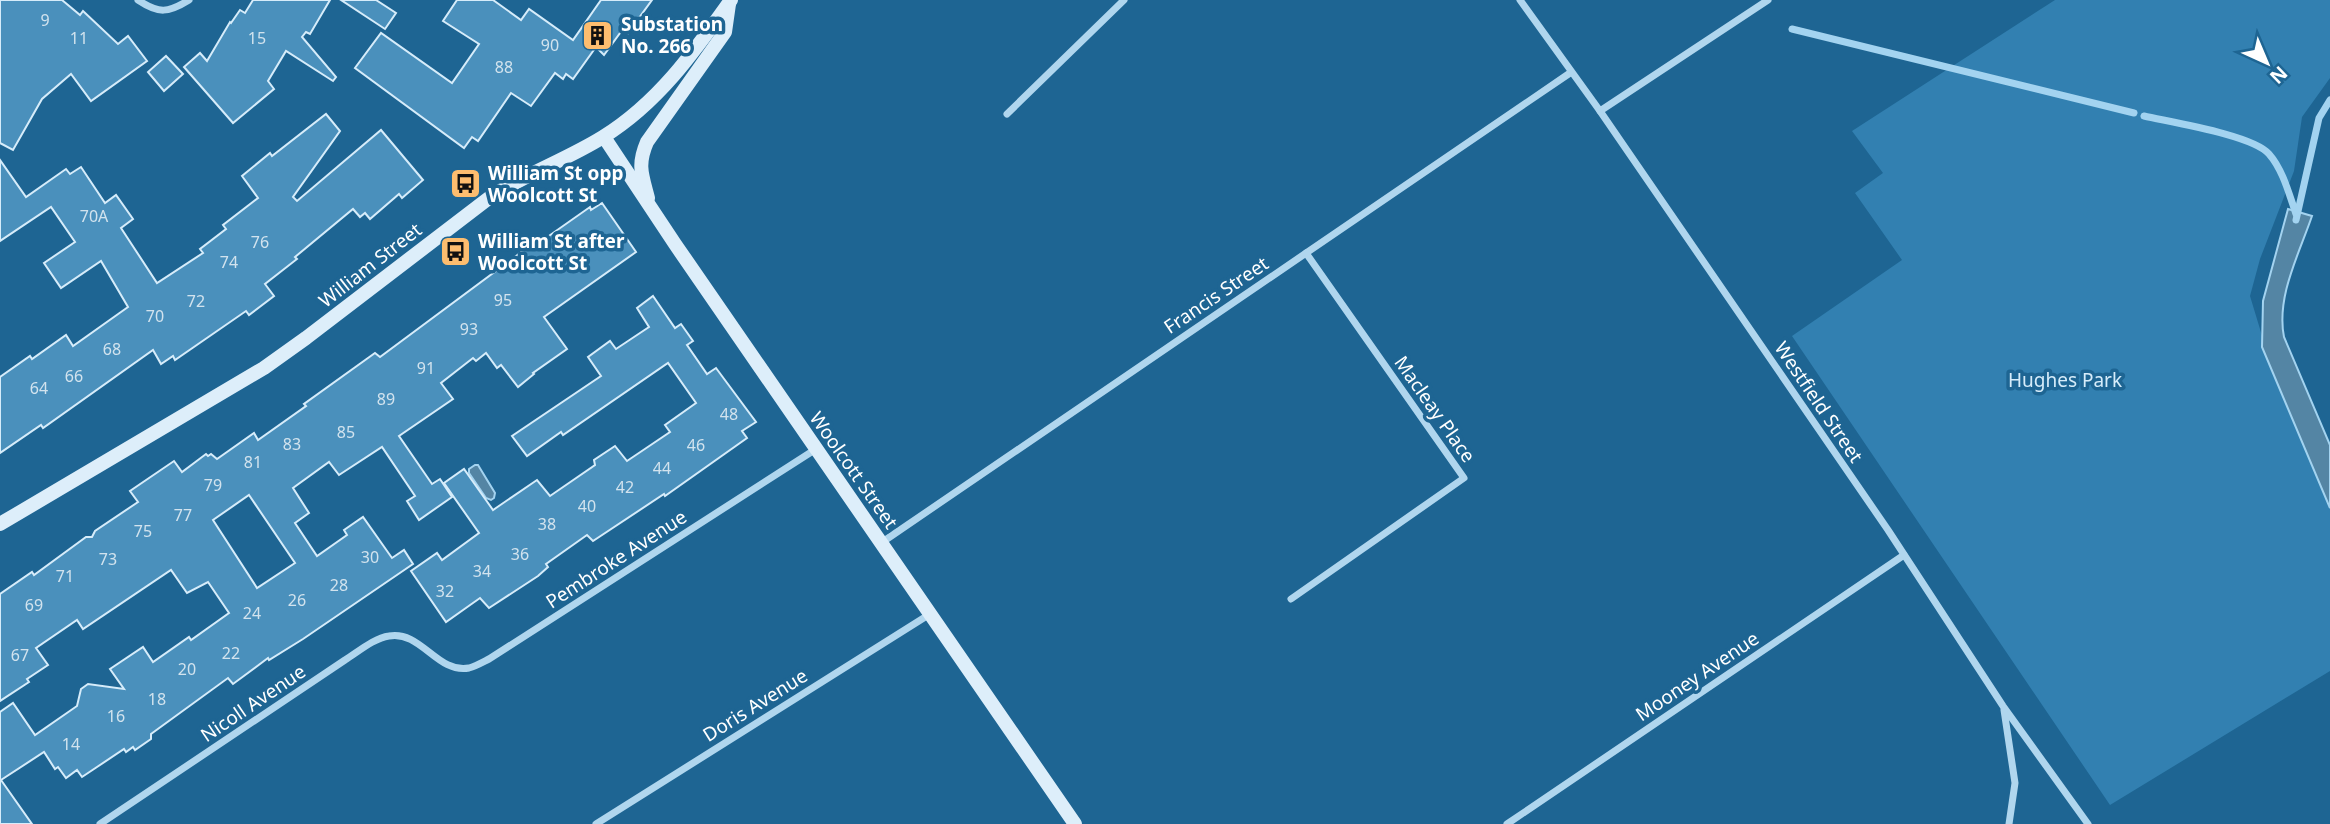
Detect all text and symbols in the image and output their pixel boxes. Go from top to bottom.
house number: 9 [40,9,50,31]
place label: Substation No. 266 [621,11,723,59]
building icon: Substation No. 266 [581,18,615,52]
house number: 11 [70,27,88,49]
house number: 15 [248,27,266,49]
north arrow [2232,28,2302,98]
house number: 90 [541,34,559,56]
house number: 88 [495,56,513,78]
text: N [2264,61,2293,90]
place label: William St opp Woolcott St [488,160,623,208]
bus stop icon: William St opp Woolcott St [448,167,482,201]
house number: 70A [80,205,109,227]
street label: William Street [313,217,427,313]
place label: William St after Woolcott St [478,228,625,276]
house number: 76 [251,231,269,253]
bus stop icon: William St after Woolcott St [438,235,472,269]
street label: Francis Street [1159,250,1273,340]
house number: 74 [220,251,238,273]
house number: 95 [494,289,512,311]
house number: 72 [187,290,205,312]
house number: 70 [146,305,164,327]
house number: 93 [460,318,478,340]
street label: Westfield Street [1769,336,1869,468]
house number: 68 [103,338,121,360]
street label: Macleay Place [1389,350,1481,468]
house number: 91 [417,357,435,379]
house number: 66 [65,365,83,387]
park label: Hughes Park [2008,367,2122,393]
house number: 64 [30,377,48,399]
house number: 89 [377,388,395,410]
house number: 48 [720,403,738,425]
street label: Woolcott Street [804,406,904,534]
house number: 85 [337,421,355,443]
house number: 83 [283,433,301,455]
house number: 46 [687,434,705,456]
house number: 81 [244,451,262,473]
house number: 44 [653,457,671,479]
house number: 79 [204,474,222,496]
house number: 42 [616,476,634,498]
house number: 40 [578,495,596,517]
house number: 77 [174,504,192,526]
street label: Pembroke Avenue [541,504,691,614]
house number: 38 [538,513,556,535]
house number: 75 [134,520,152,542]
house number: 36 [511,543,529,565]
house number: 30 [361,546,379,568]
house number: 73 [99,548,117,570]
house number: 34 [473,560,491,582]
house number: 71 [56,565,74,587]
house number: 28 [330,574,348,596]
house number: 32 [436,580,454,602]
house number: 26 [288,589,306,611]
house number: 69 [25,594,43,616]
house number: 24 [243,602,261,624]
street label: Mooney Avenue [1630,625,1764,727]
house number: 22 [222,642,240,664]
house number: 67 [11,644,29,666]
house number: 20 [178,658,196,680]
street label: Nicoll Avenue [195,658,311,748]
street label: Doris Avenue [698,662,812,748]
house number: 18 [148,688,166,710]
house number: 16 [107,705,125,727]
house number: 14 [62,733,80,755]

